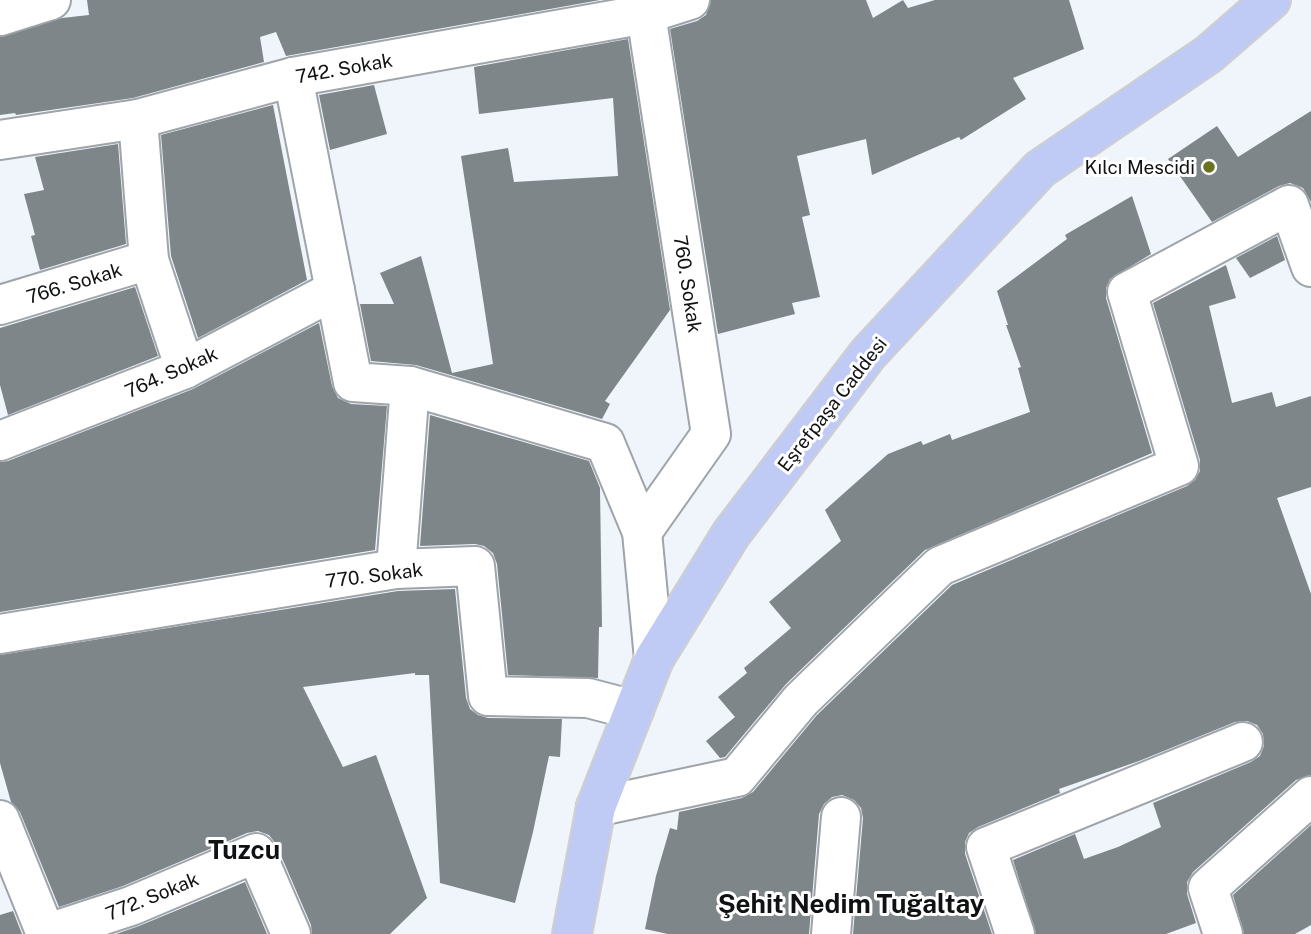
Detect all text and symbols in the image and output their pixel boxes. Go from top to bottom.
street label: 742. Sokak [294,49,394,87]
place label: Kılcı Mescidi [1085,156,1195,178]
marker: Kılcı Mescidi [1201,159,1217,175]
street label: 760. Sokak [669,234,707,335]
street label: 766. Sokak [24,258,125,308]
street label: Eşrefpaşa Caddesi [773,333,891,475]
street label: 764. Sokak [121,342,221,402]
street label: 770. Sokak [324,558,424,592]
district label: Tuzcu [208,834,280,865]
street label: 772. Sokak [102,867,202,925]
district label: Şehit Nedim Tuğaltay [718,888,985,919]

